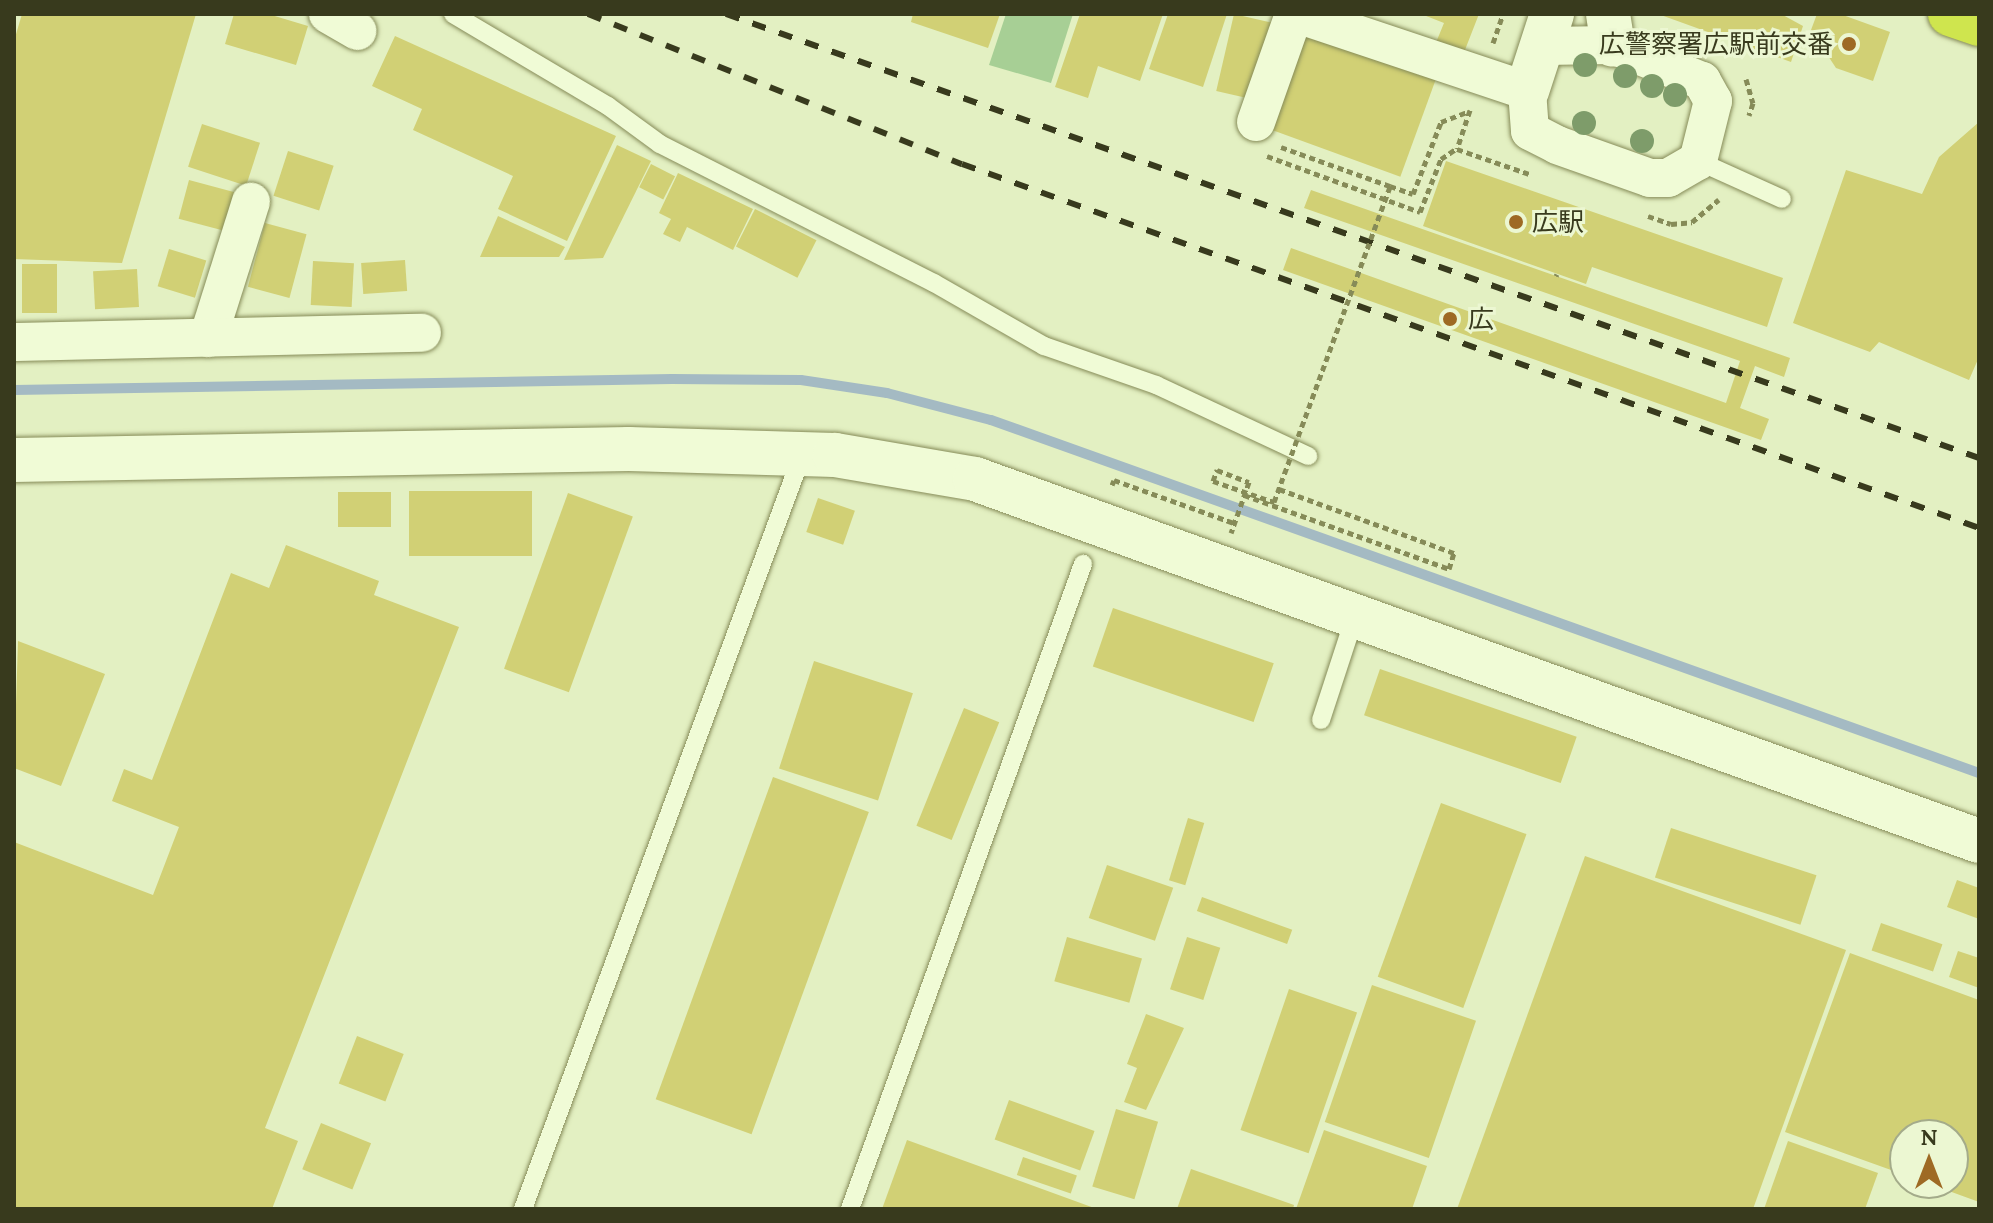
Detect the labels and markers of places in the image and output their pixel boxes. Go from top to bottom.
place label: 広警察署広駅前交番 [1599,28,1833,60]
marker: 広警察署広駅前交番 [1840,35,1858,53]
place label: 広駅 [1532,206,1584,238]
marker: 広駅 [1507,213,1525,231]
place label: 広 [1468,303,1494,335]
marker: 広 [1439,308,1461,330]

